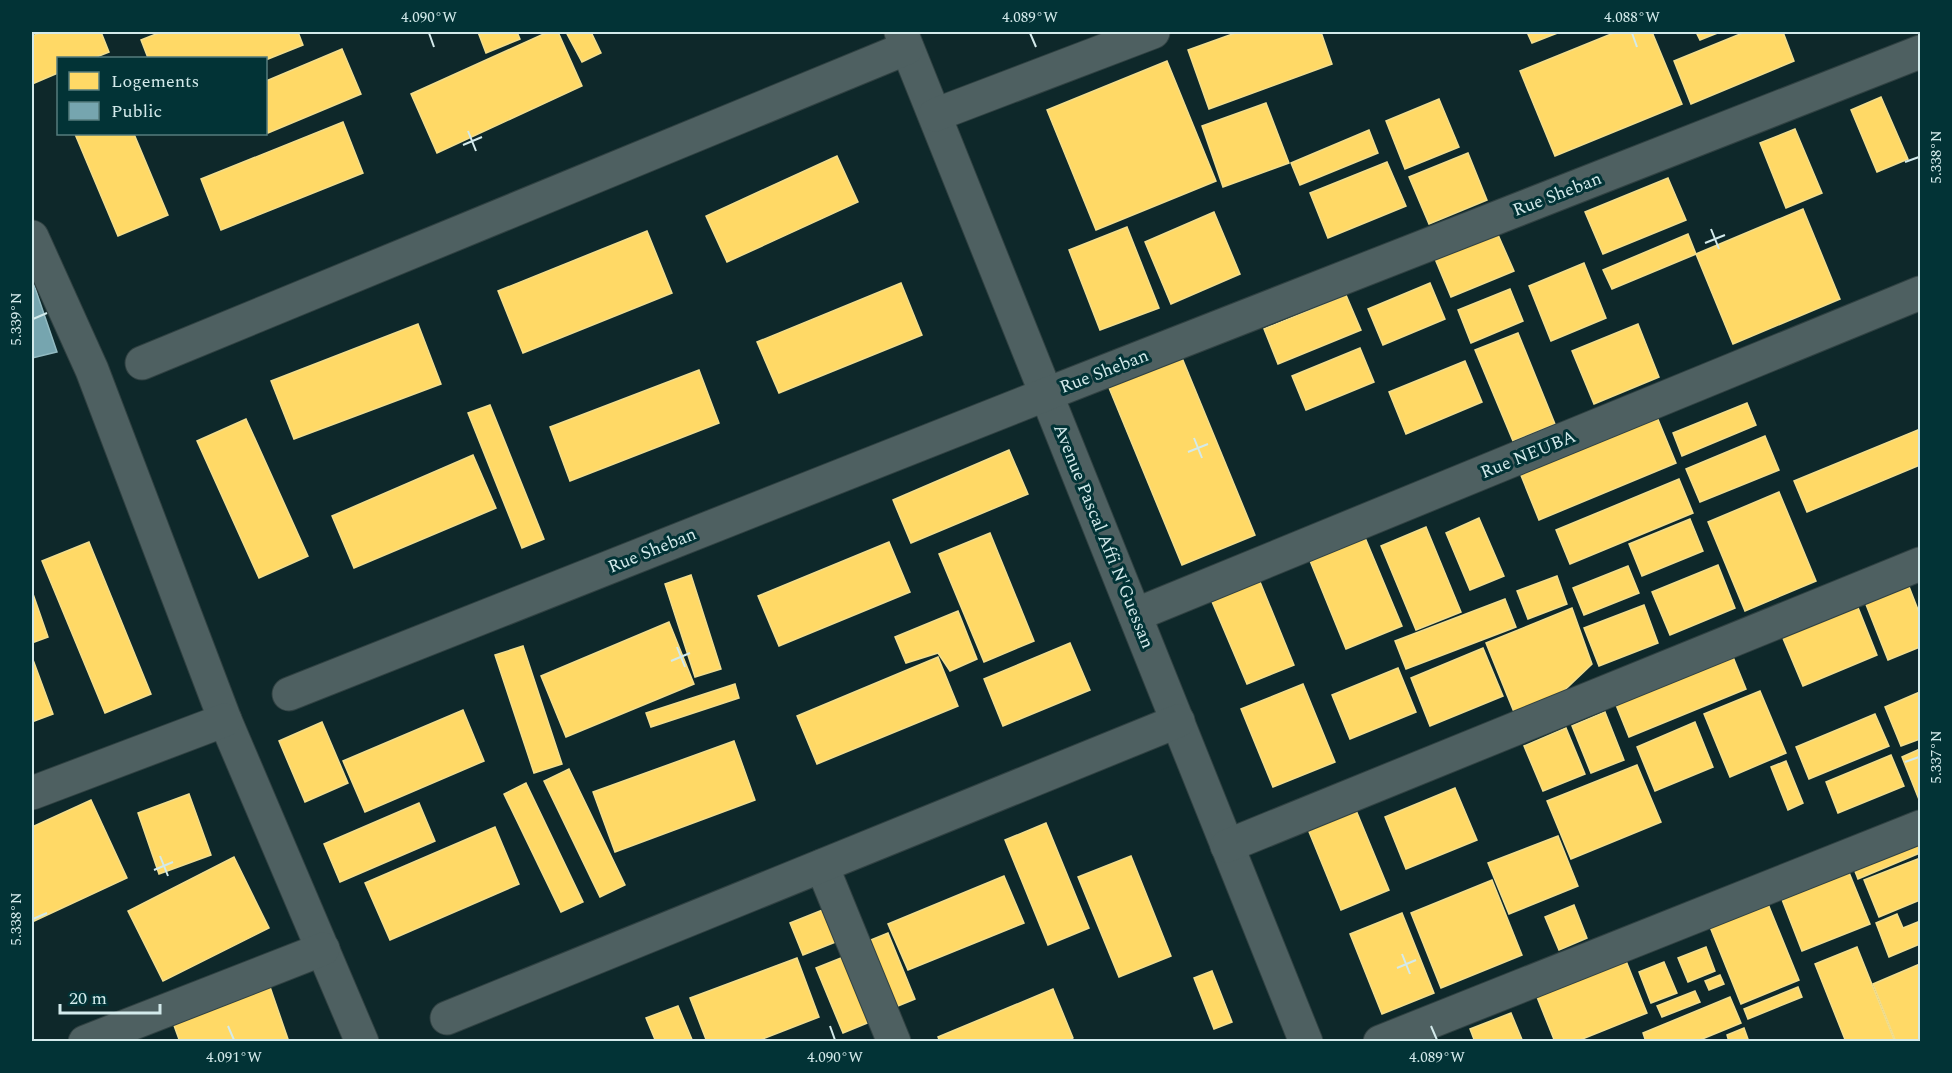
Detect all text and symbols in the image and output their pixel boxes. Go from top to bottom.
text: 4.090°W [401,6,457,29]
text: 4.089°W [1002,6,1058,29]
text: 4.088°W [1604,6,1660,29]
legend [57,57,267,135]
text: Logements [111,68,199,95]
text: Public [111,98,162,125]
text: 5.338°N [1925,130,1948,184]
street label: Rue Sheban [1509,165,1606,224]
text: 5.339°N [5,292,28,346]
street label: Rue Sheban [1056,342,1153,401]
street label: Avenue Pascal Affi N'Guessan [1046,420,1161,653]
street label: Rue NEUBA [1476,423,1580,486]
street label: Rue Sheban [604,520,701,580]
text: 5.337°N [1925,730,1948,784]
text: 5.338°N [5,892,28,946]
scale bar [60,977,160,1015]
text: 20 m [69,985,107,1012]
text: 4.091°W [206,1046,262,1069]
text: 4.090°W [807,1046,863,1069]
text: 4.089°W [1409,1046,1465,1069]

